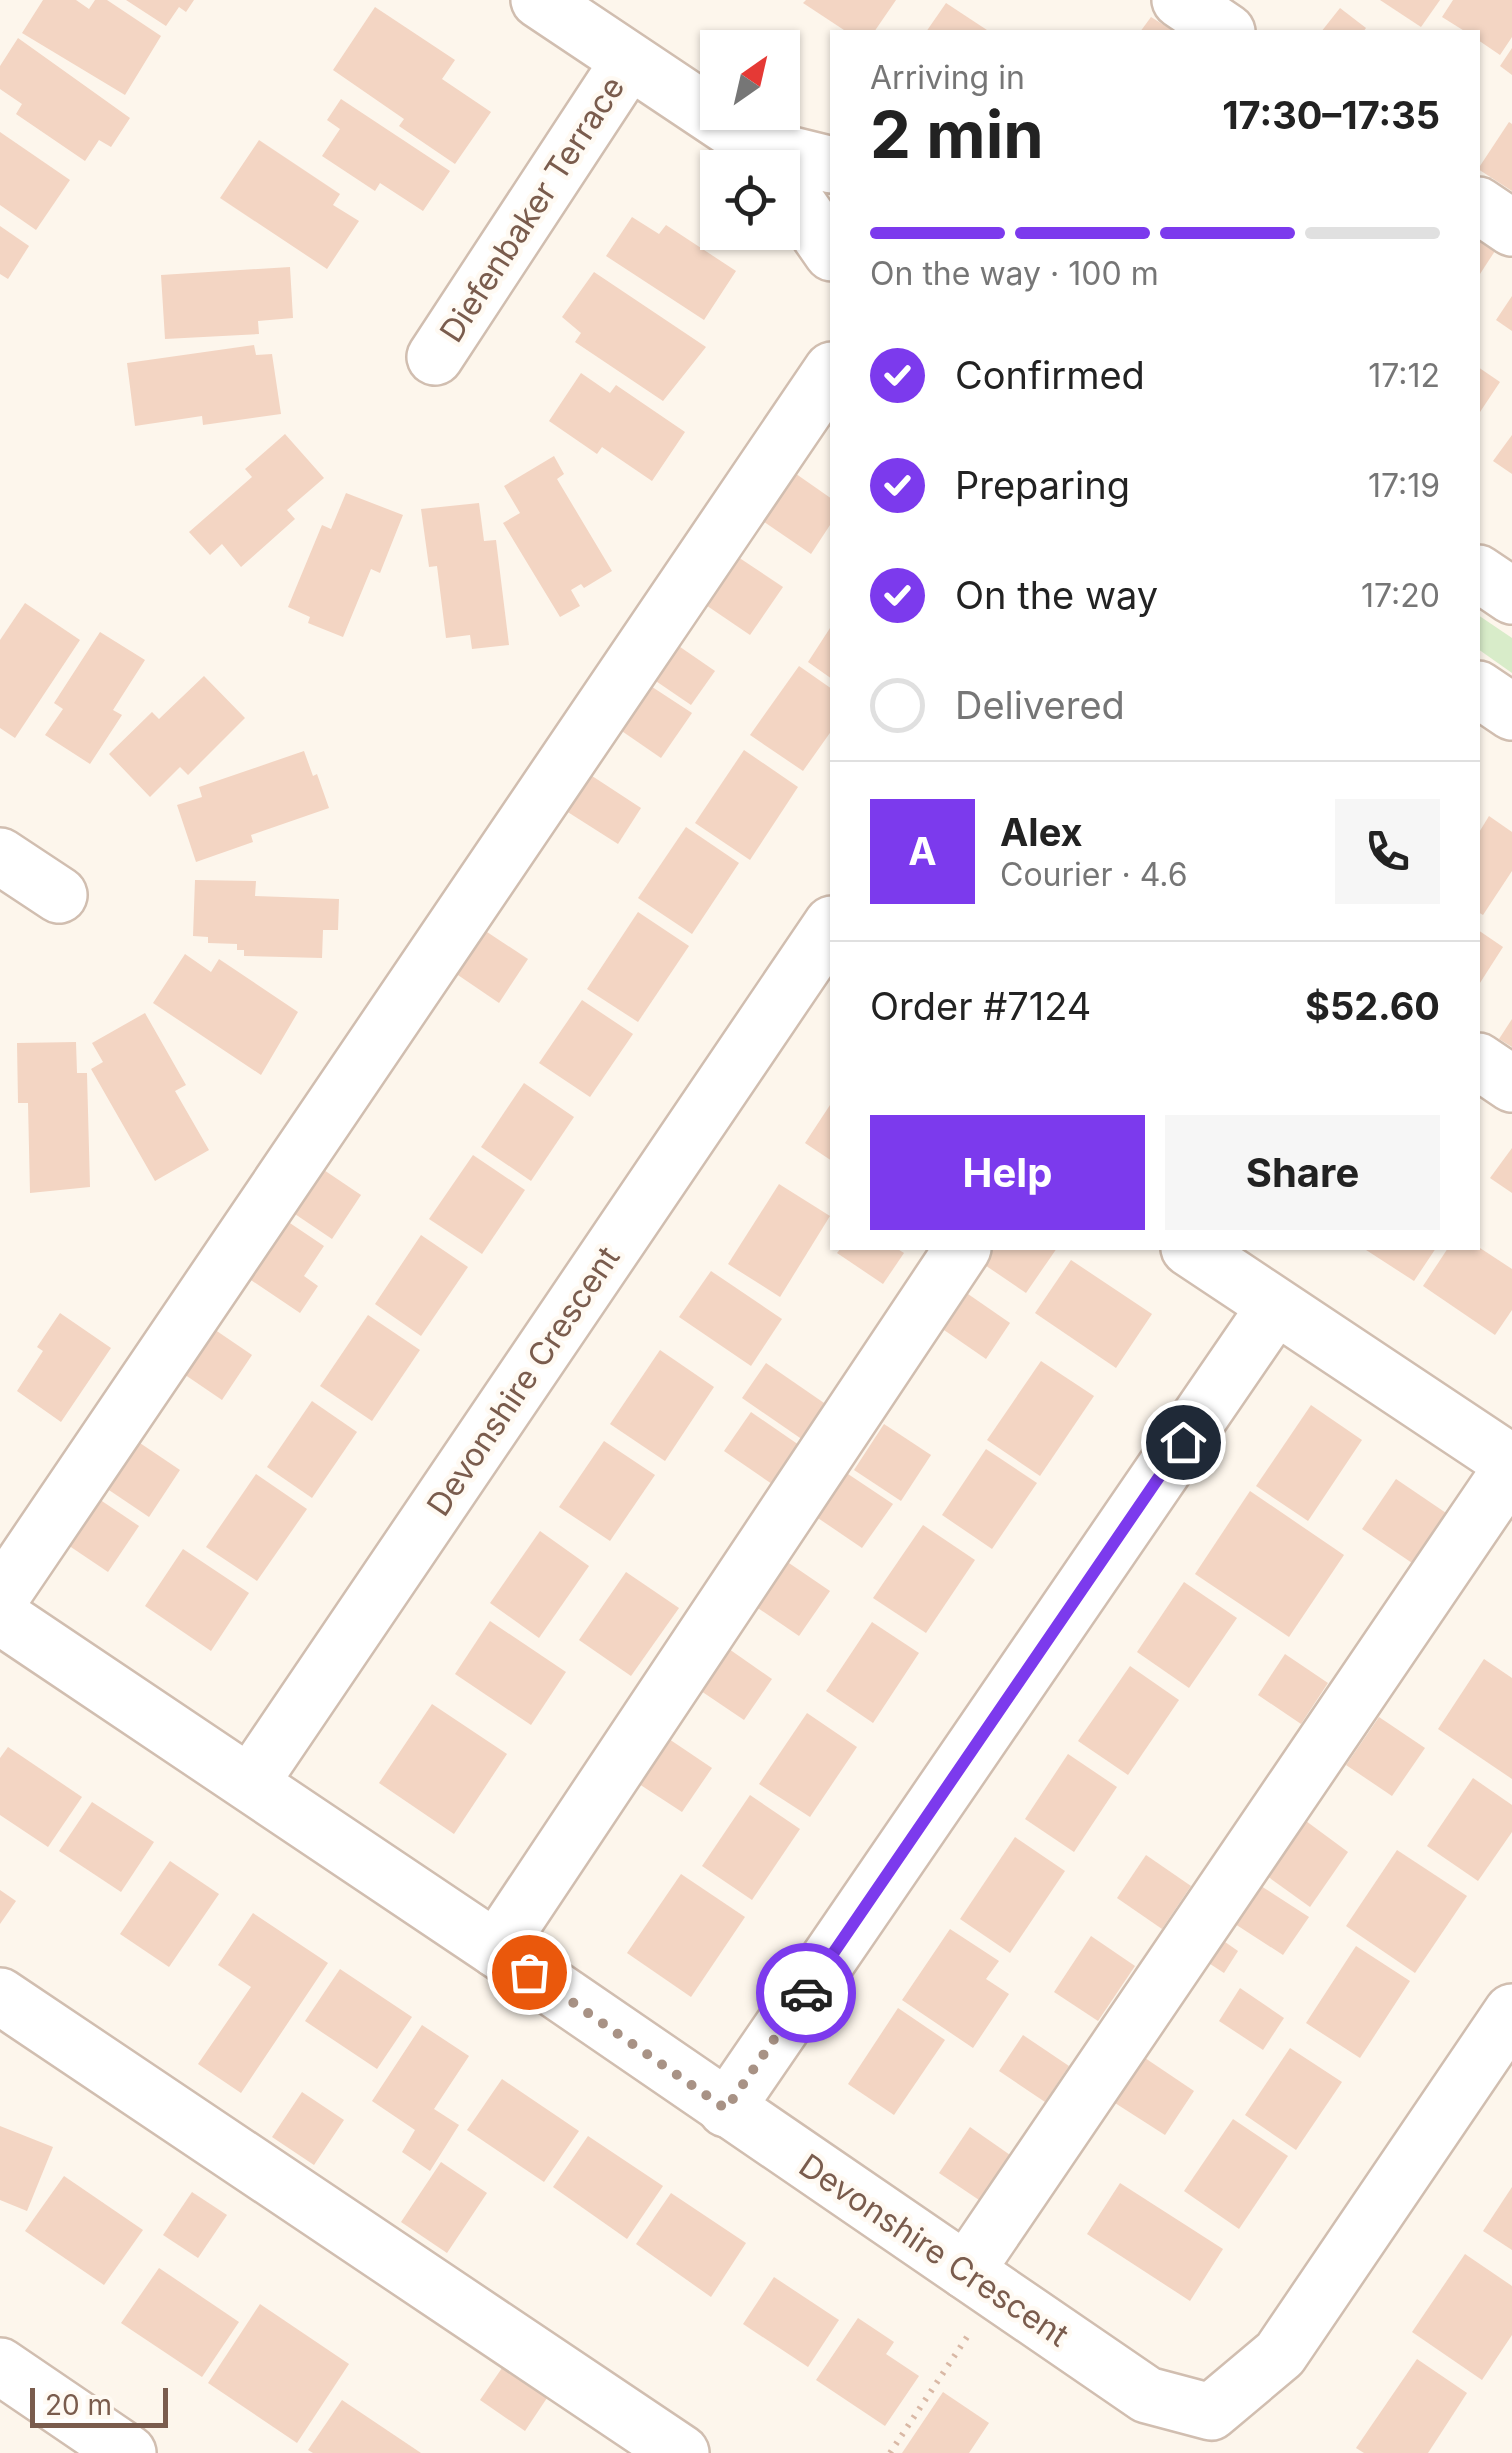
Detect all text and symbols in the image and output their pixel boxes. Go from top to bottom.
north arrow [700,30,800,130]
map controls [700,30,800,250]
text: Arriving in [870,58,1025,97]
street label: Diefenbaker Terrace [432,69,632,349]
text: 17:30–17:35 [1222,92,1440,138]
text: 2 min [870,95,1044,174]
button: locate [700,150,800,250]
text: On the way · 100 m [870,254,1159,293]
icon: check [870,348,925,403]
text: Confirmed [955,352,1145,398]
text: 17:12 [1368,356,1440,395]
icon: check [870,458,925,513]
text: Preparing [955,462,1130,508]
text: 17:19 [1368,466,1440,505]
icon: check [870,568,925,623]
text: On the way [955,572,1158,618]
text: 17:20 [1361,576,1440,615]
text: Delivered [955,682,1125,728]
button: phone [1335,799,1440,904]
text: Alex [1000,809,1083,855]
text: A [908,828,937,874]
text: Courier · 4.6 [1000,855,1188,894]
text: Order #7124 [870,983,1091,1029]
text: $52.60 [1305,983,1440,1029]
button: Help [870,1115,1145,1230]
button: Share [1165,1115,1440,1230]
street label: Devonshire Crescent [418,1239,628,1523]
pin [1141,1400,1226,1485]
icon: home [1156,1415,1211,1470]
pin [487,1930,572,2015]
courier [756,1943,856,2043]
icon: bag [502,1945,557,2000]
icon: car [779,1966,834,2021]
street label: Devonshire Crescent [792,2145,1076,2355]
scale bar [30,2383,168,2428]
text: 20 m [45,2388,112,2422]

